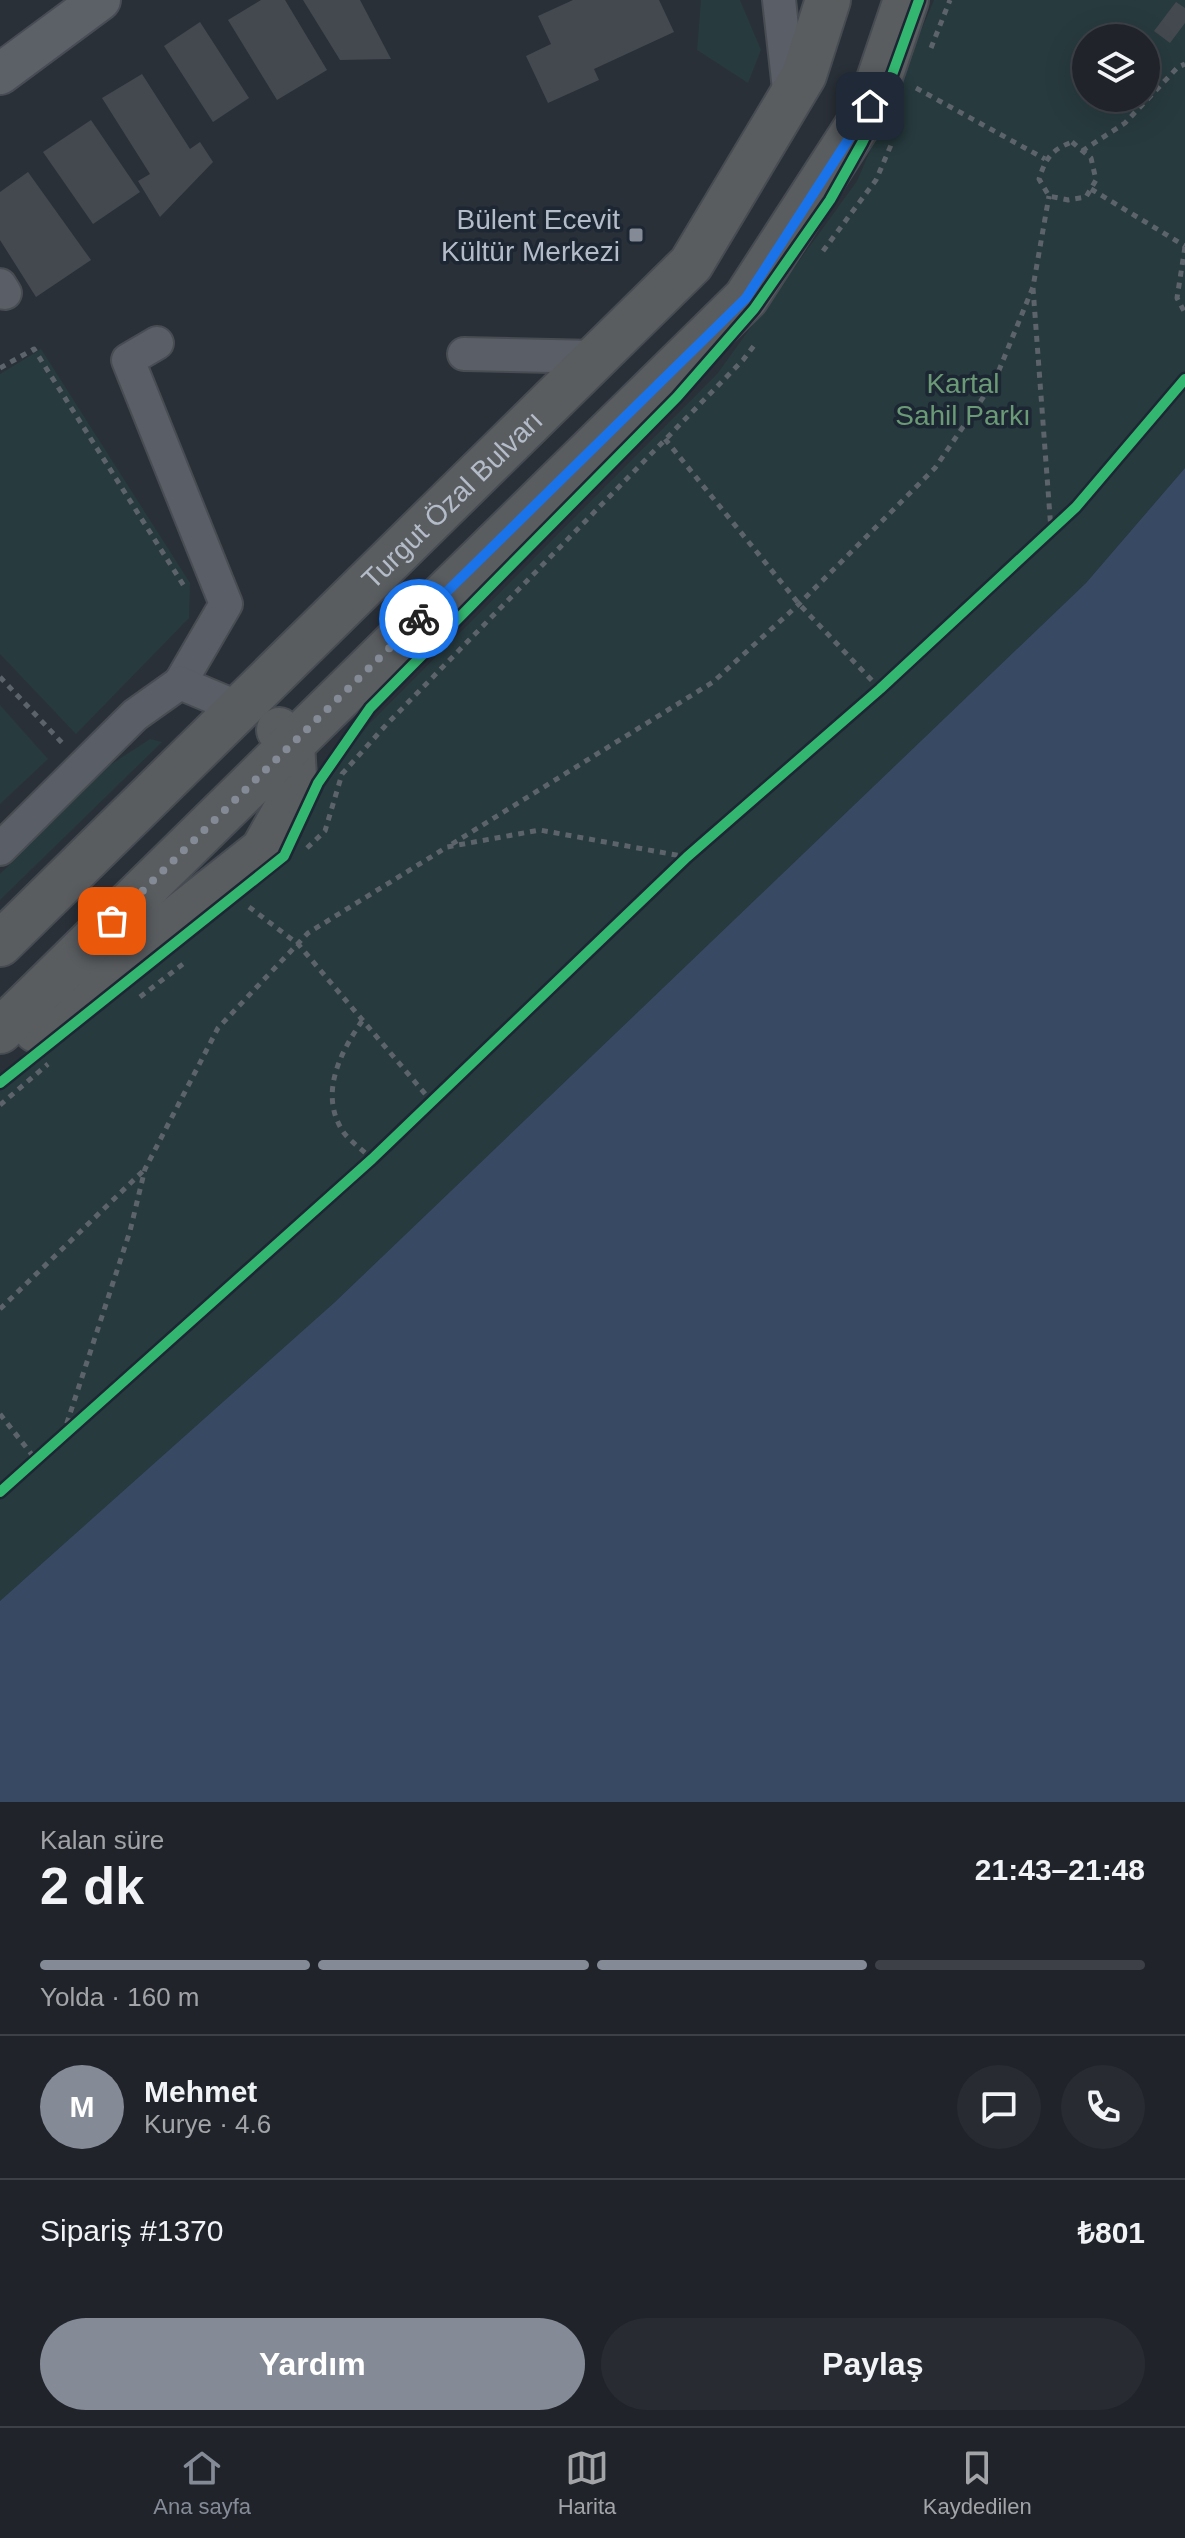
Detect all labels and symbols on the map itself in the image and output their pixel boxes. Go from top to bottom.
pin [836,72,904,140]
place label: Bülent Ecevit Kültür Merkezi [441,204,620,267]
marker: Bülent Ecevit Kültür Merkezi [627,226,645,244]
park label: Kartal Sahil Parkı [895,368,1031,431]
street label: Turgut Özal Bulvarı [355,404,548,595]
courier [379,579,459,659]
pin [78,887,146,955]

